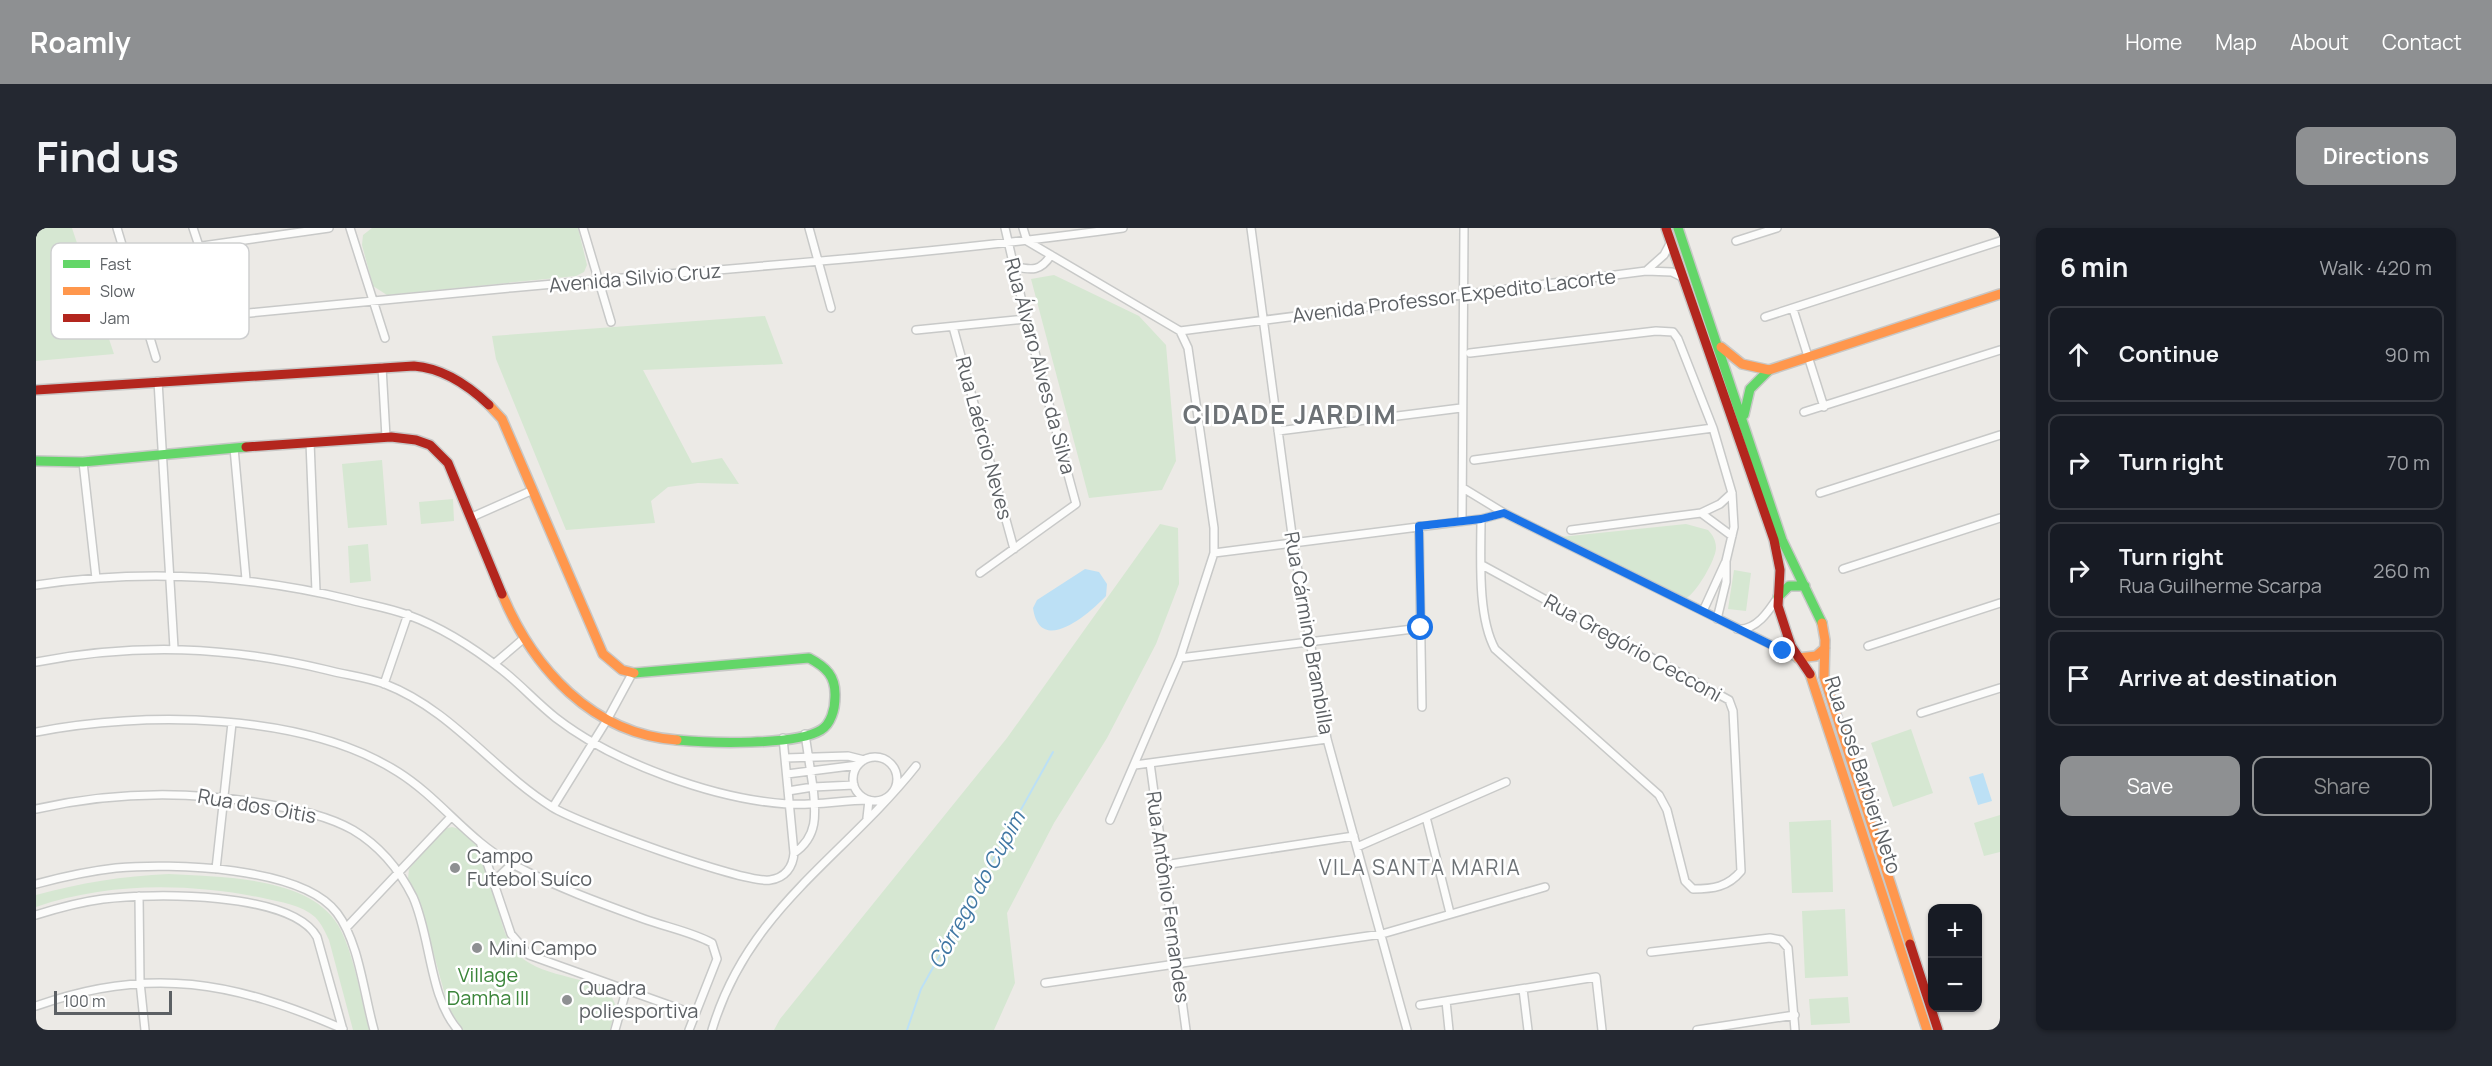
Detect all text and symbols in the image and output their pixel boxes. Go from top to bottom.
text: Roamly [30,23,131,61]
text: Home [2125,28,2182,56]
text: Map [2215,28,2257,56]
text: About [2290,28,2349,56]
text: Contact [2382,28,2462,56]
text: Find us [36,127,179,185]
button: Directions [2296,127,2456,185]
legend [51,243,249,339]
text: 6 min [2060,249,2128,285]
text: Fast [100,253,131,275]
text: Walk · 420 m [2320,254,2432,281]
street label: Rua Álvaro Alves da Silva [999,255,1082,477]
street label: Avenida Silvio Cruz [548,257,722,298]
street label: Avenida Professor Expedito Lacorte [1291,262,1617,329]
text: Slow [100,280,135,302]
text: Jam [100,307,130,329]
icon: ahead [2062,338,2095,371]
text: Continue [2119,339,2219,369]
text: 90 m [2384,341,2430,368]
street label: Rua Laércio Neves [950,353,1019,522]
district label: CIDADE JARDIM [1183,396,1397,432]
icon: right [2062,446,2095,479]
text: Turn right [2119,447,2224,477]
text: 70 m [2387,449,2430,476]
street label: Rua Cármino Brambilla [1278,529,1341,737]
text: Turn right [2119,542,2224,572]
icon: right [2062,554,2095,587]
text: 260 m [2373,557,2430,584]
text: Rua Guilherme Scarpa [2119,572,2322,599]
street label: Rua Gregório Cecconi [1539,587,1727,708]
route start [1407,614,1433,640]
route end [1769,637,1795,663]
icon: arrive [2062,662,2095,695]
text: Arrive at destination [2119,663,2337,693]
street label: Rua José Barbieri Neto [1819,673,1908,877]
button: Save [2060,756,2240,816]
button: Share [2252,756,2432,816]
street label: Rua dos Oitis [196,782,319,829]
street label: Rua Antônio Fernandes [1140,789,1197,1005]
water label: Córrego do Cupim [921,805,1031,973]
place label: Campo Futebol Suíco [467,842,592,892]
district label: VILA SANTA MARIA [1319,853,1521,881]
marker: Campo Futebol Suíco [448,861,462,875]
map controls [1928,904,1982,1012]
button: + [1928,904,1982,958]
place label: Mini Campo [489,934,597,961]
marker: Mini Campo [470,941,484,955]
button: − [1928,958,1982,1012]
park label: Village Damha III [447,961,529,1011]
place label: Quadra poliesportiva [579,974,698,1024]
scale bar [54,988,172,1016]
text: 100 m [63,990,106,1012]
marker: Quadra poliesportiva [560,993,574,1007]

